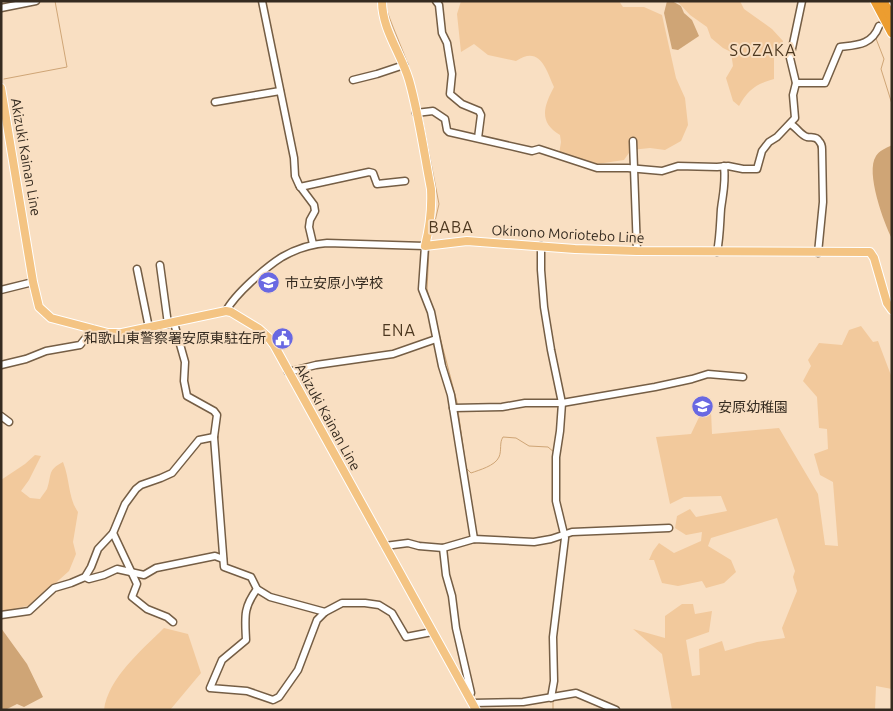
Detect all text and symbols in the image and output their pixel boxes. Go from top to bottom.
district label: SOZAKA [729,41,797,59]
street label: Akizuki Kainan Line [8,97,44,217]
district label: BABA [428,218,474,236]
street label: Okinono Moriotebo Line [491,222,645,246]
school or university icon: 市立安原小学校 [257,271,281,295]
place label: 市立安原小学校 [285,275,383,291]
district label: ENA [382,321,416,339]
public building icon: 和歌山東警察署安原東駐在所 [270,326,294,350]
place label: 和歌山東警察署安原東駐在所 [84,330,266,346]
street label: Akizuki Kainan Line [292,361,364,473]
school or university icon: 安原幼稚園 [690,395,714,419]
place label: 安原幼稚園 [718,399,788,415]

